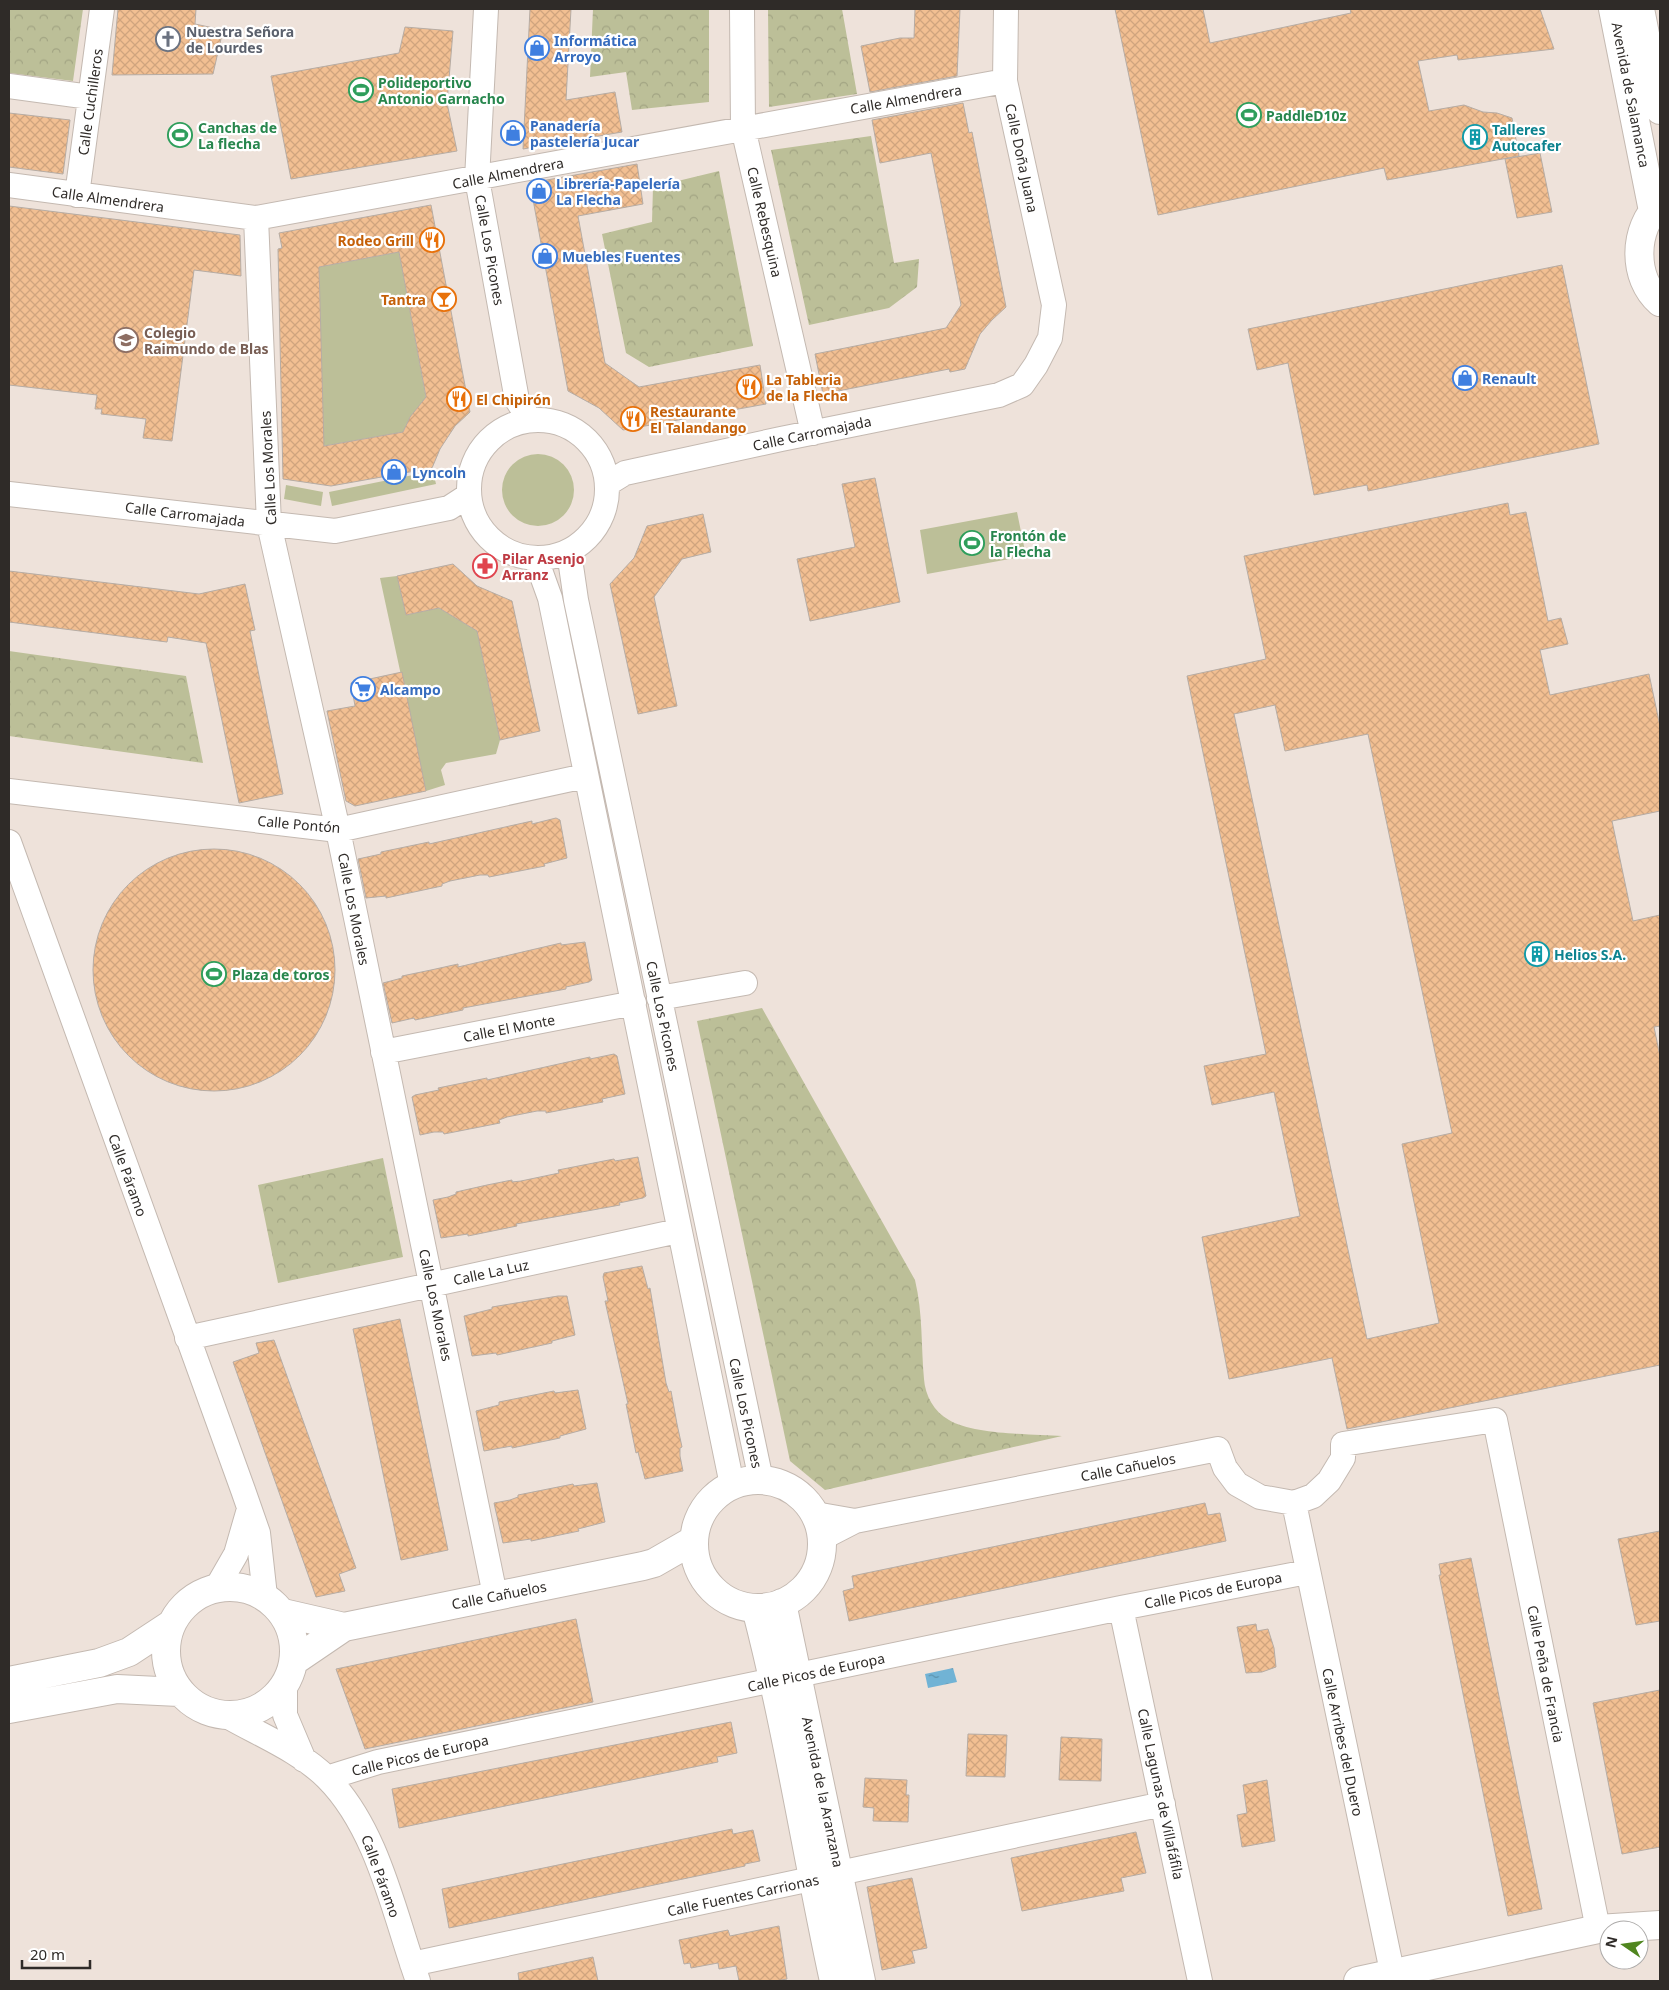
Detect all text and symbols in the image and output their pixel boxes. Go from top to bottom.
street label: Avenida de Salamanca [1608,21,1654,169]
place label: Nuestra Señora de Lourdes [186,22,294,57]
church icon: Nuestra Señora de Lourdes [155,26,181,52]
place label: Informática Arroyo [554,31,637,66]
shop icon: Informática Arroyo [524,35,550,61]
street label: Calle Cuchilleros [73,47,107,157]
place label: Polideportivo Antonio Garnacho [378,73,505,108]
sports icon: Polideportivo Antonio Garnacho [348,77,374,103]
street label: Calle Almendrera [849,80,963,118]
street label: Calle Doña Juana [1001,102,1043,214]
sports icon: PaddleD10z [1236,102,1262,128]
place label: PaddleD10z [1266,106,1347,125]
place label: Panadería pastelería Jucar [530,116,640,151]
place label: Canchas de La flecha [198,118,277,153]
shop icon: Panadería pastelería Jucar [500,120,526,146]
place label: Talleres Autocafer [1492,120,1562,155]
sports icon: Canchas de La flecha [167,122,193,148]
building icon: Talleres Autocafer [1462,124,1488,150]
street label: Calle Almendrera [451,153,565,193]
street label: Calle Rebesquina [743,165,787,279]
place label: Librería-Papelería La Flecha [556,174,680,209]
shop icon: Librería-Papelería La Flecha [526,178,552,204]
street label: Calle Almendrera [51,182,165,216]
street label: Calle Los Picones [471,193,509,307]
restaurant icon: Rodeo Grill [419,227,445,253]
place label: Rodeo Grill [338,231,414,250]
shop icon: Muebles Fuentes [532,243,558,269]
place label: Muebles Fuentes [562,247,680,266]
bar icon: Tantra [431,286,457,312]
place label: Tantra [381,290,426,309]
place label: Colegio Raimundo de Blas [144,323,269,358]
school or university icon: Colegio Raimundo de Blas [113,327,139,353]
shop icon: Renault [1452,365,1478,391]
place label: Renault [1482,369,1536,388]
place label: La Tableria de la Flecha [766,370,848,405]
restaurant icon: La Tableria de la Flecha [736,374,762,400]
restaurant icon: El Chipirón [446,386,472,412]
place label: El Chipirón [476,390,551,409]
place label: Restaurante El Talandango [650,402,747,437]
restaurant icon: Restaurante El Talandango [620,406,646,432]
street label: Calle Los Morales [256,410,280,526]
street label: Calle Carromajada [751,411,873,455]
shop icon: Lyncoln [381,459,407,485]
place label: Lyncoln [412,463,466,482]
street label: Calle Carromajada [124,497,246,531]
place label: Frontón de la Flecha [990,526,1066,561]
sports icon: Frontón de la Flecha [959,530,985,556]
place label: Pilar Asenjo Arranz [502,549,585,584]
pharmacy icon: Pilar Asenjo Arranz [472,553,498,579]
supermarket icon: Alcampo [350,676,376,702]
place label: Alcampo [380,680,441,699]
street label: Calle Pontón [257,811,341,837]
street label: Calle Los Morales [334,851,374,967]
building icon: Helios S.A. [1524,941,1550,967]
place label: Helios S.A. [1554,945,1626,964]
street label: Calle Los Picones [642,959,684,1073]
sports icon: Plaza de toros [201,961,227,987]
place label: Plaza de toros [232,965,330,984]
street label: Calle El Monte [461,1010,557,1046]
street label: Calle Páramo [104,1131,152,1219]
street label: Calle Los Morales [415,1247,457,1363]
street label: Calle La Luz [451,1255,531,1289]
street label: Calle Los Picones [725,1356,767,1470]
street label: Calle Cañuelos [1079,1448,1177,1485]
street label: Calle Picos de Europa [1142,1567,1284,1613]
street label: Calle Cañuelos [450,1576,548,1613]
street label: Calle Peña de Francia [1523,1604,1569,1744]
street label: Calle Picos de Europa [746,1648,886,1696]
street label: Calle Arribes del Duero [1318,1666,1368,1818]
street label: Calle Lagunas de Villafáfila [1134,1707,1188,1881]
street label: Avenida de la Aranzana [798,1715,848,1869]
street label: Calle Picos de Europa [350,1730,490,1780]
street label: Calle Páramo [357,1832,405,1920]
street label: Calle Fuentes Carrionas [665,1870,821,1920]
north arrow [1599,1920,1649,1970]
text: N [1600,1934,1621,1950]
scale bar [22,1938,90,1970]
text: 20 m [30,1944,65,1964]

